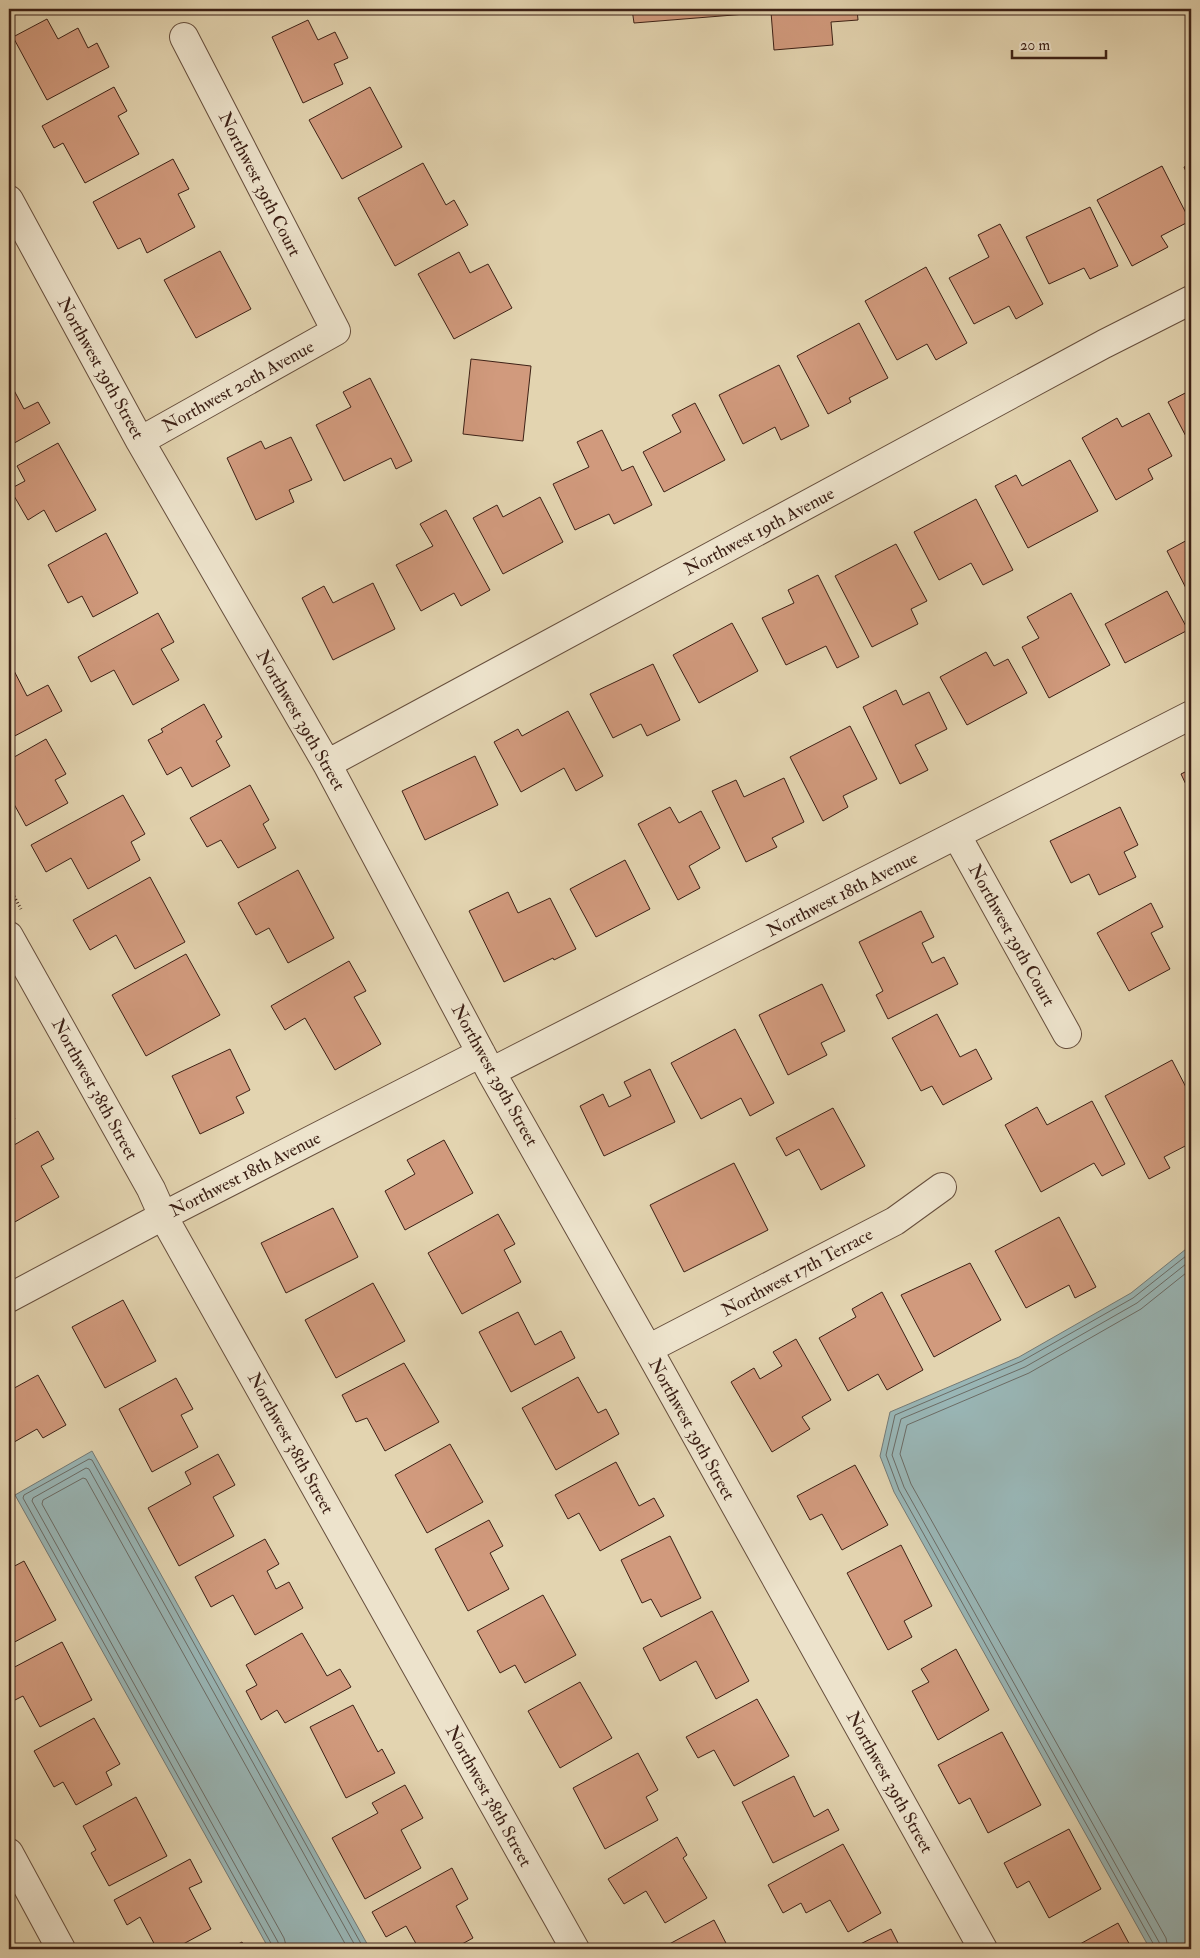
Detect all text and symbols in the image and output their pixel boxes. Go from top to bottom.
scale bar [1012,28,1106,60]
text: 20 m [1020,36,1050,55]
street label: Northwest 39th Court [213,108,306,261]
street label: Northwest 39th Street [52,293,149,443]
street label: Northwest 20th Avenue [158,335,319,438]
street label: Northwest 19th Avenue [680,482,839,581]
street label: Northwest 39th Street [251,646,350,795]
street label: Northwest 18th Avenue [763,846,922,942]
street label: Northwest 39th Court [963,860,1060,1011]
street label: Northwest 39th Street [446,1000,543,1150]
street label: Northwest 38th Street [46,1014,143,1164]
street label: Northwest 18th Avenue [166,1126,325,1222]
street label: Northwest 17th Terrace [718,1223,877,1322]
street label: Northwest 39th Street [643,1354,740,1504]
street label: Northwest 38th Street [242,1368,339,1518]
street label: Northwest 39th Street [841,1707,938,1857]
street label: Northwest 38th Street [440,1721,537,1871]

